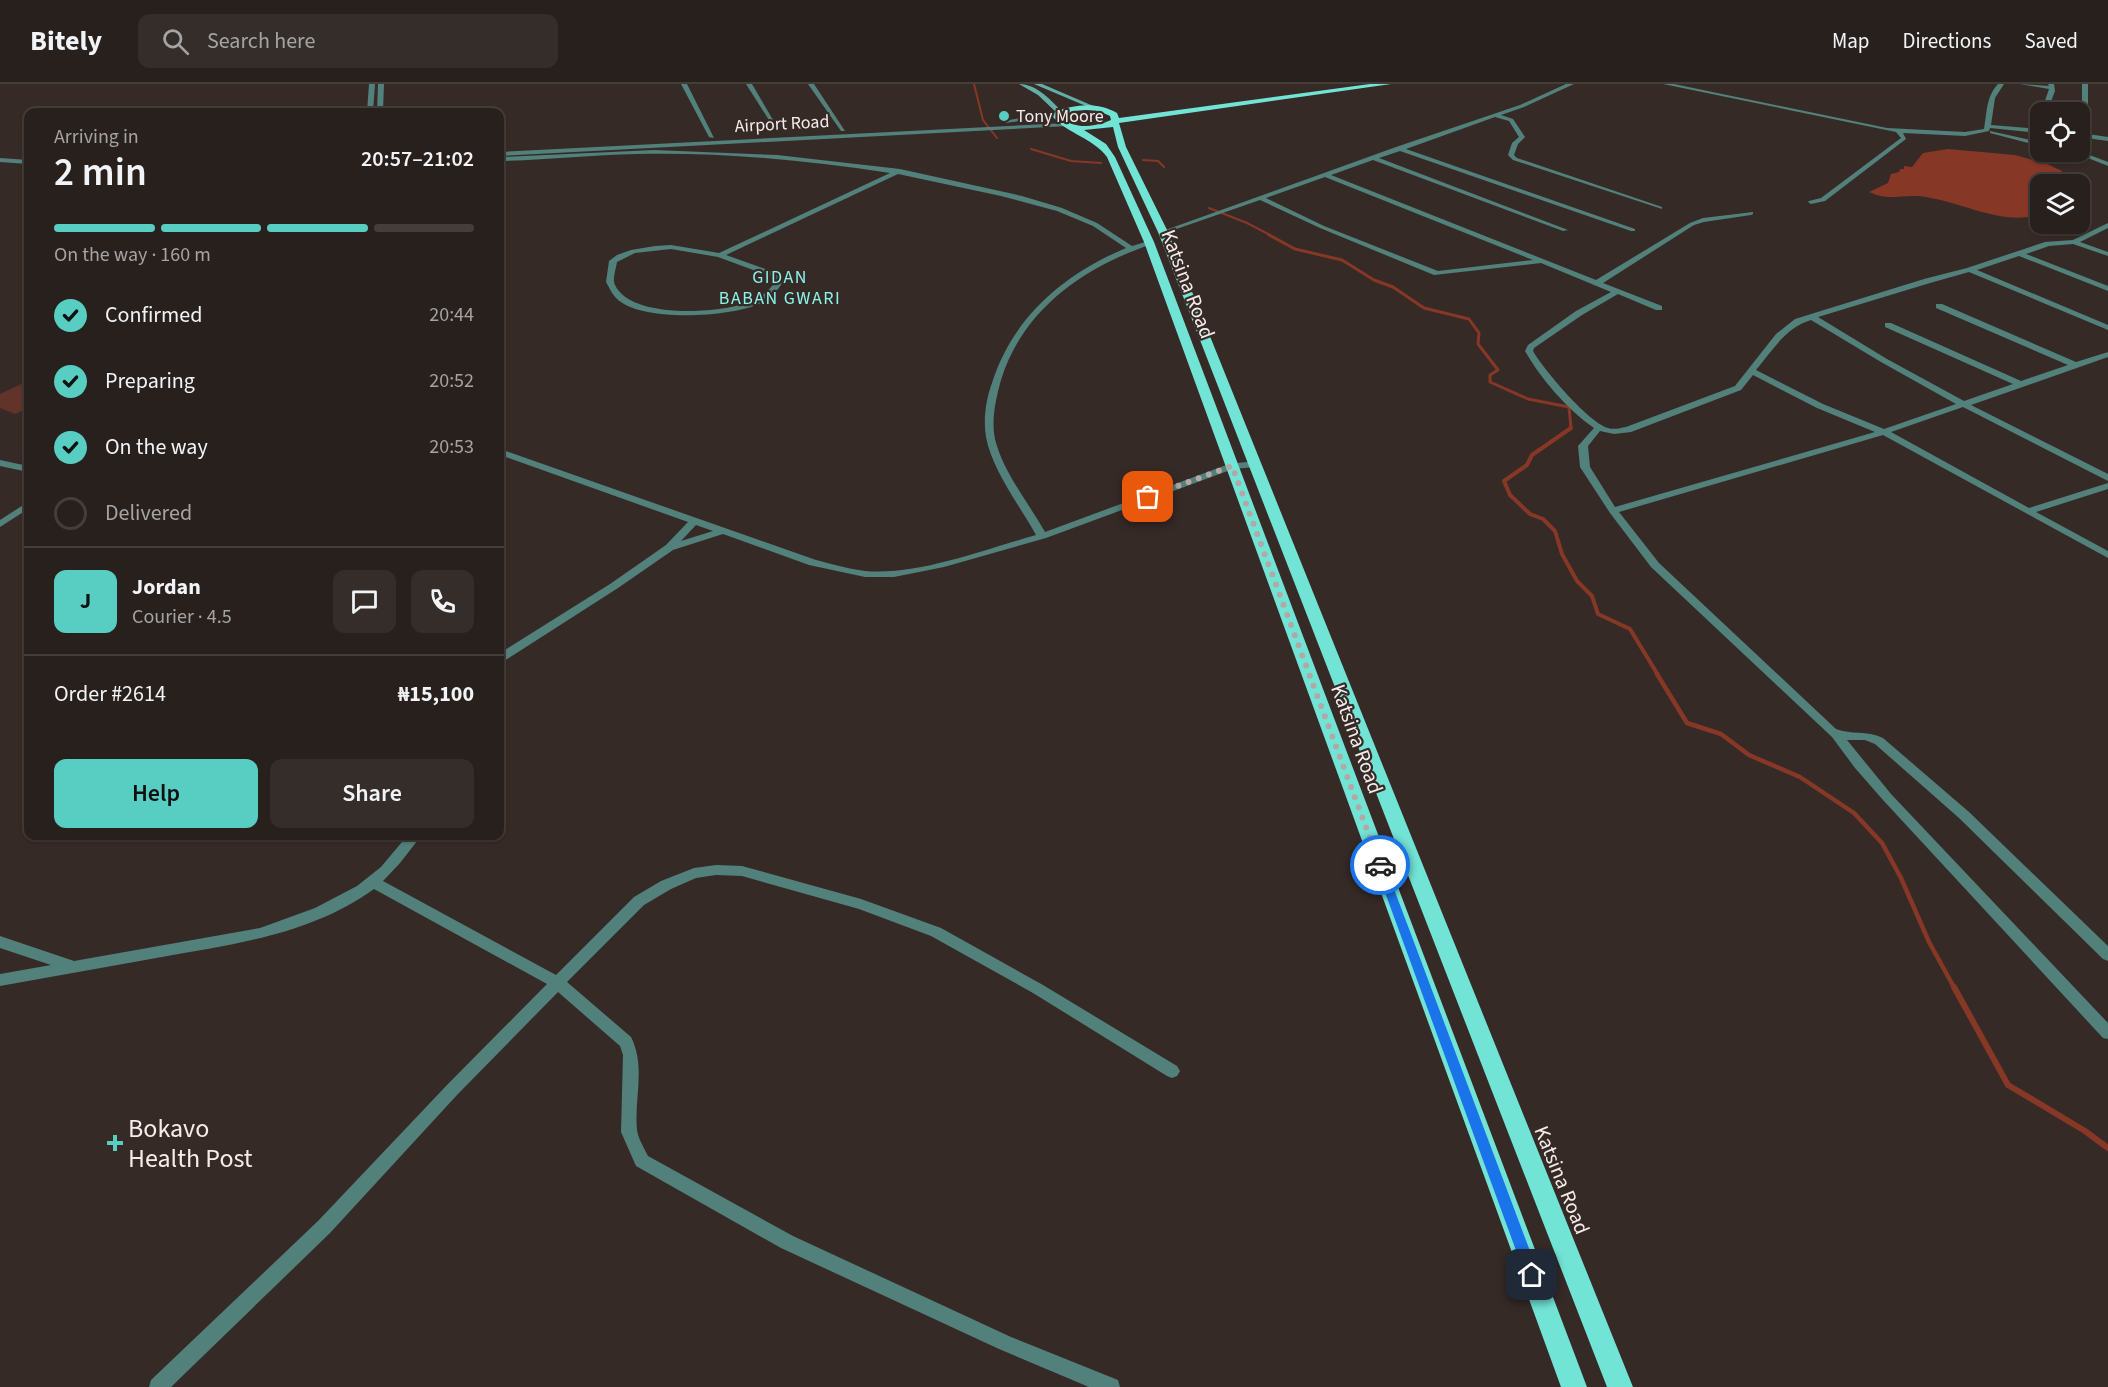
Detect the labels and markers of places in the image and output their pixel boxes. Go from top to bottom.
place label: Tony Moore [1016,104,1104,129]
marker: Tony Moore [997,109,1011,123]
pin [1122,471,1173,522]
place label: Bokavo Health Post [128,1110,253,1177]
marker: Bokavo Health Post [106,1134,124,1152]
pin [1506,1249,1557,1300]

